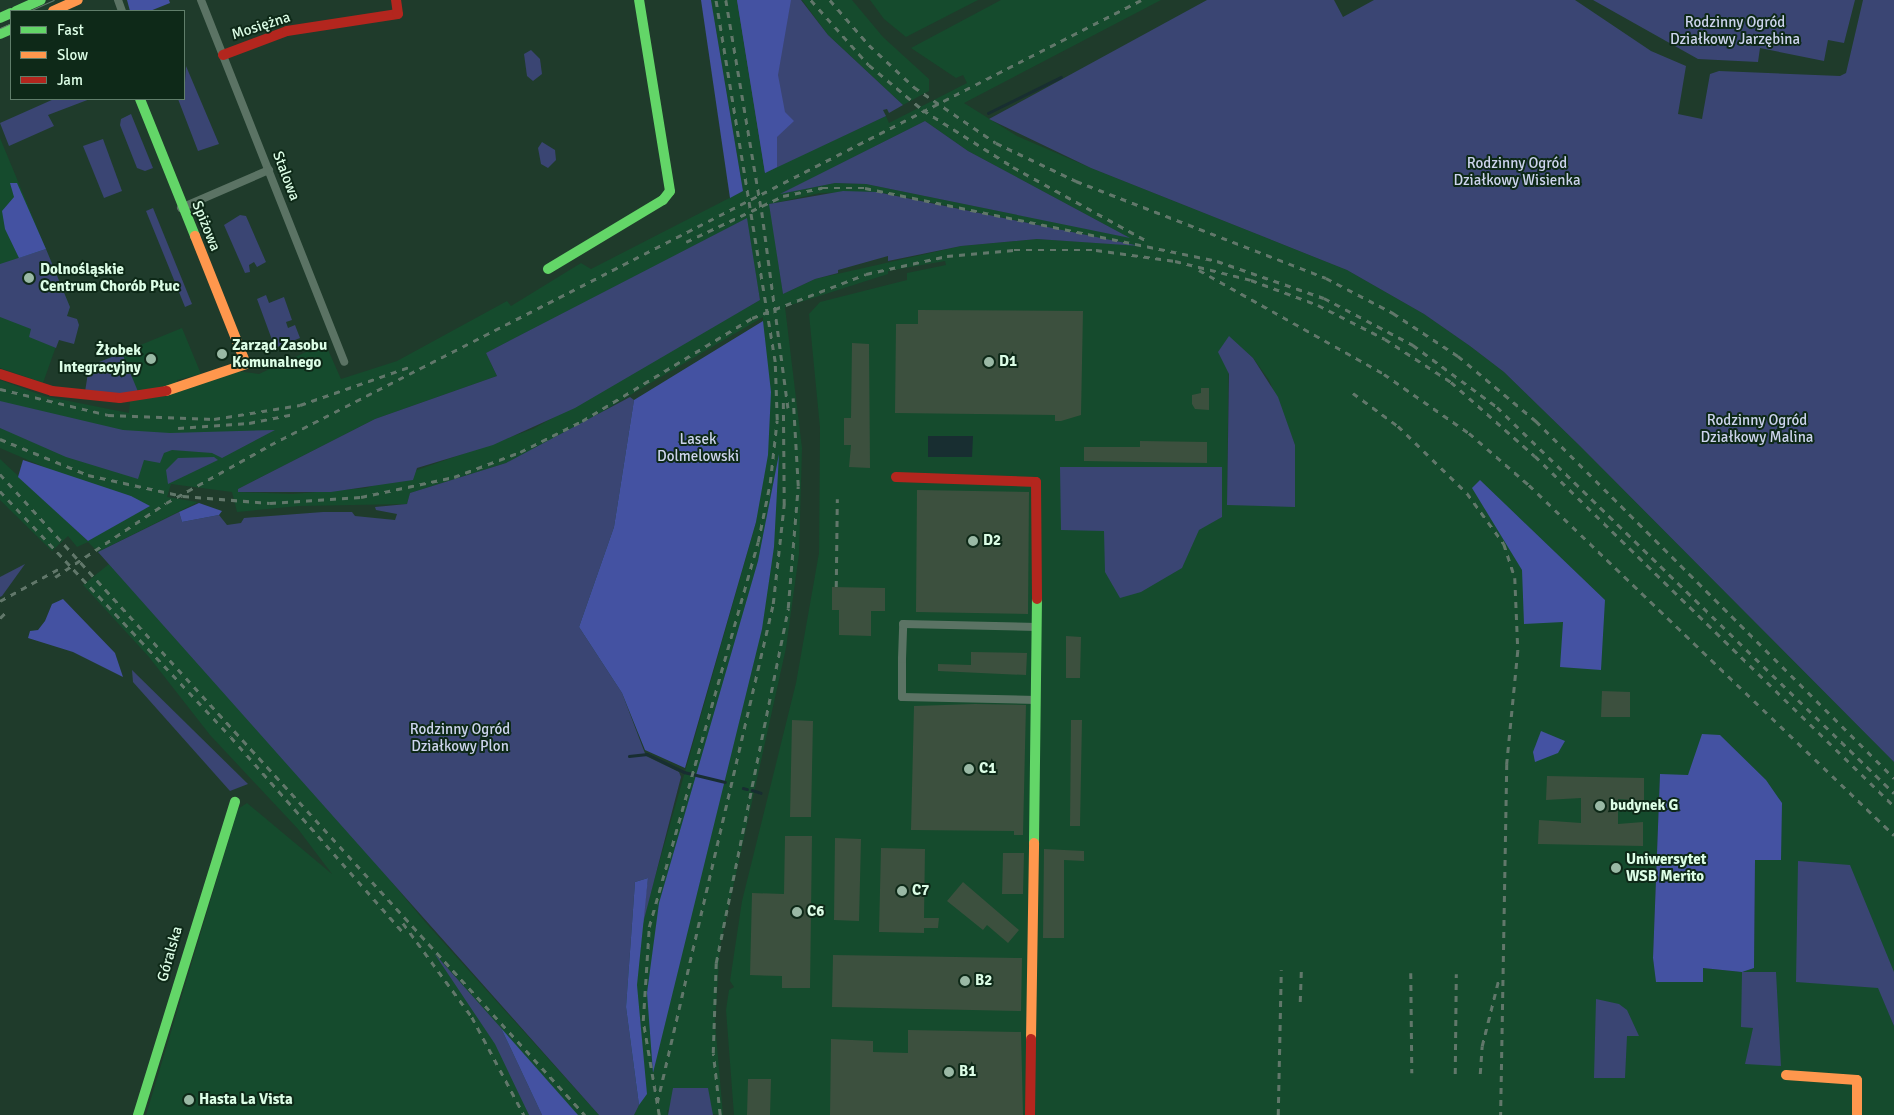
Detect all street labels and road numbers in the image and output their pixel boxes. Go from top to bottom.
street label: Mosiężna [229,8,293,44]
street label: Stalowa [268,149,304,203]
street label: Spiżowa [188,198,224,254]
street label: Góralska [154,924,186,984]

